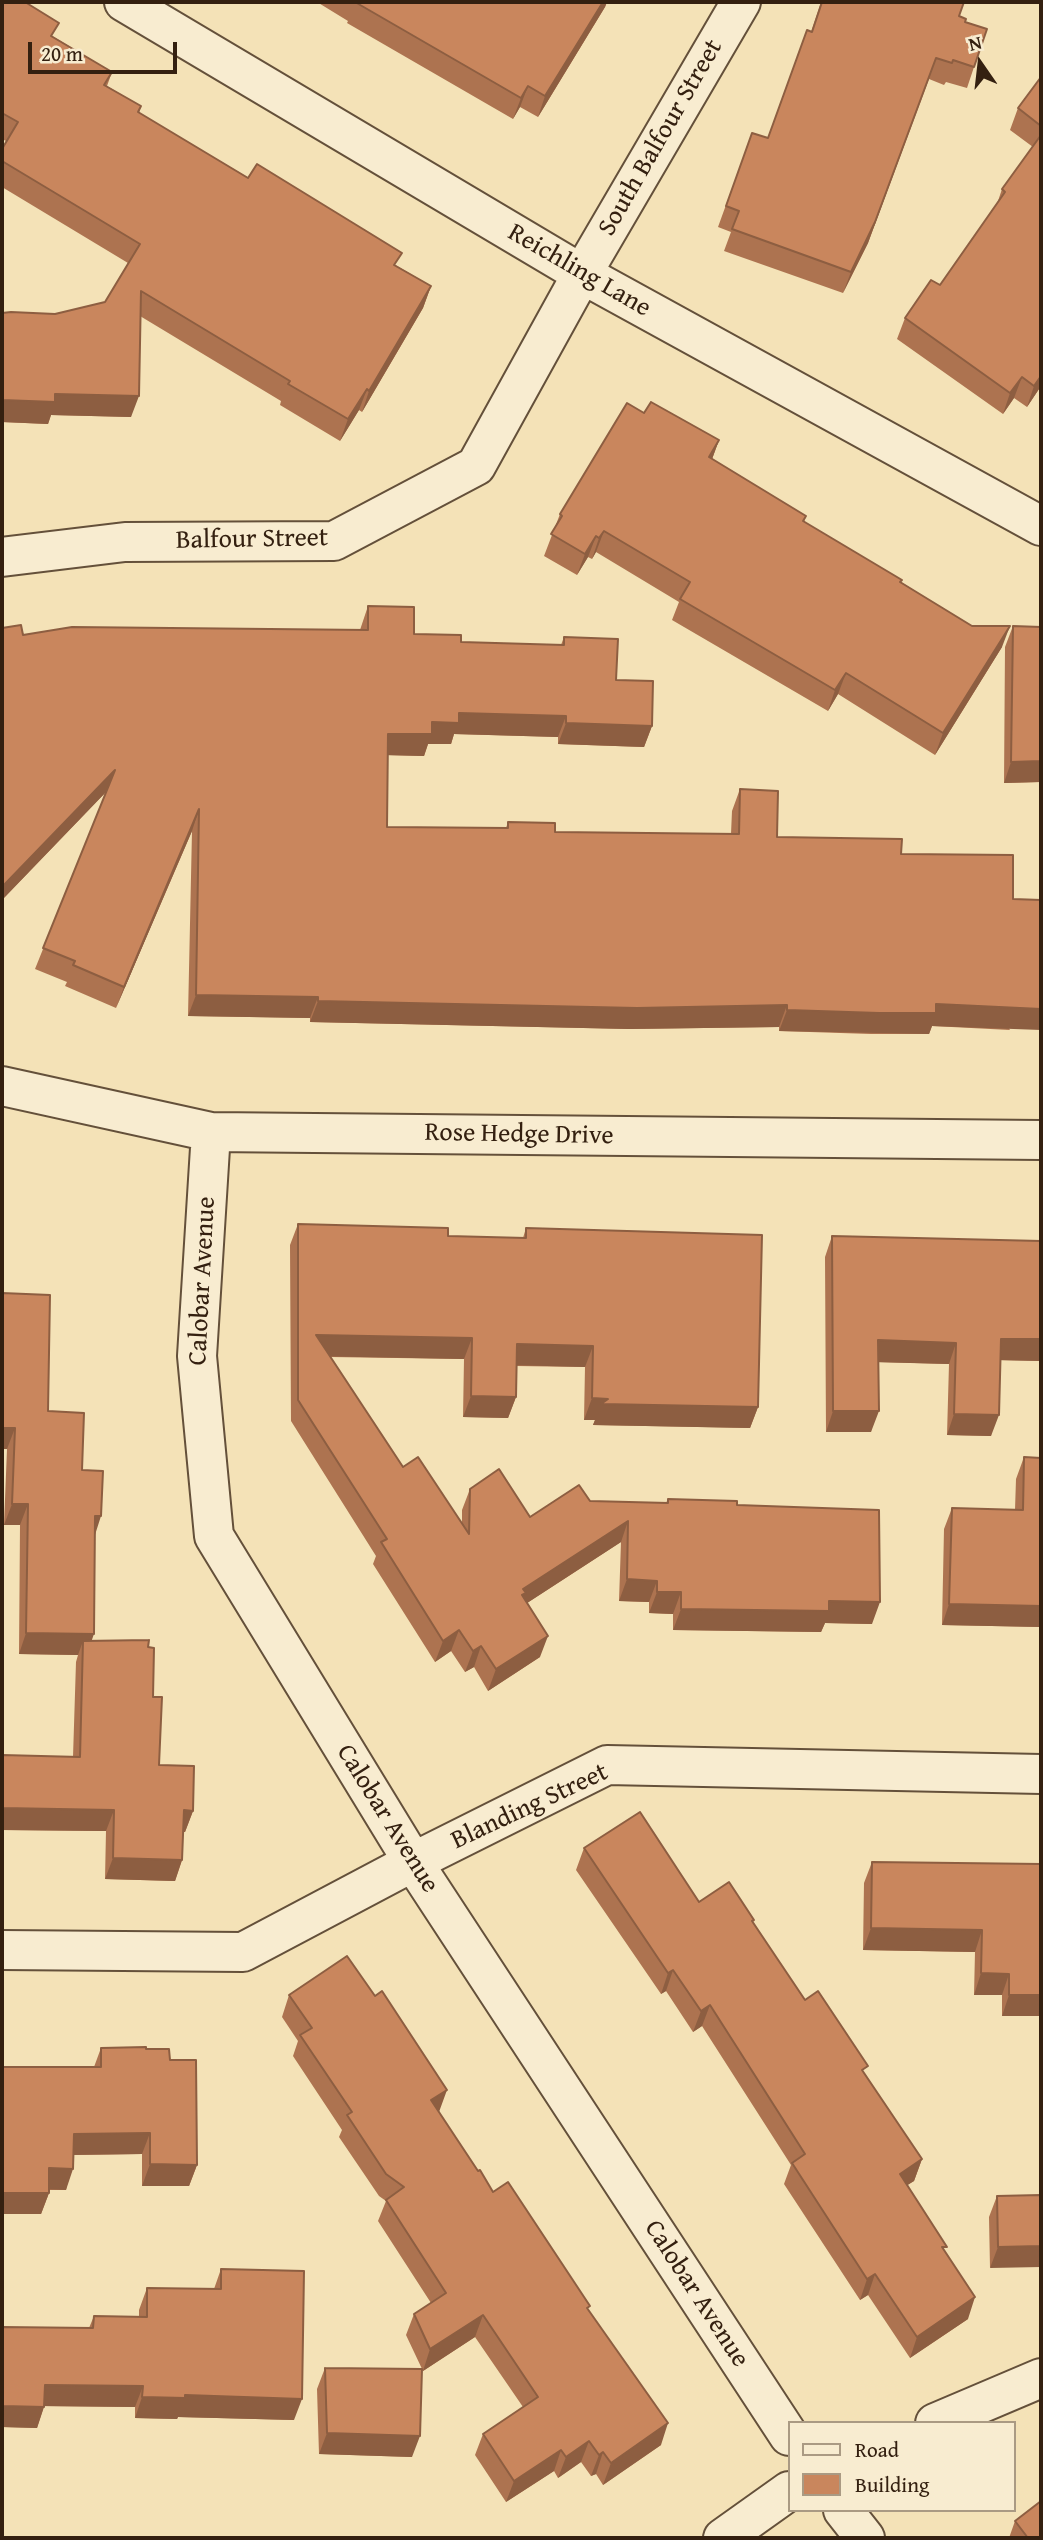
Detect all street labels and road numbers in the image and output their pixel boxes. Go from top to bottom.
street label: South Balfour Street [592,34,730,242]
street label: Reichling Lane [502,218,656,324]
street label: Balfour Street [176,523,328,557]
street label: Rose Hedge Drive [424,1118,614,1152]
street label: Calobar Avenue [183,1196,223,1366]
street label: Calobar Avenue [329,1739,445,1899]
street label: Blanding Street [447,1757,613,1857]
street label: Calobar Avenue [637,2215,755,2373]

